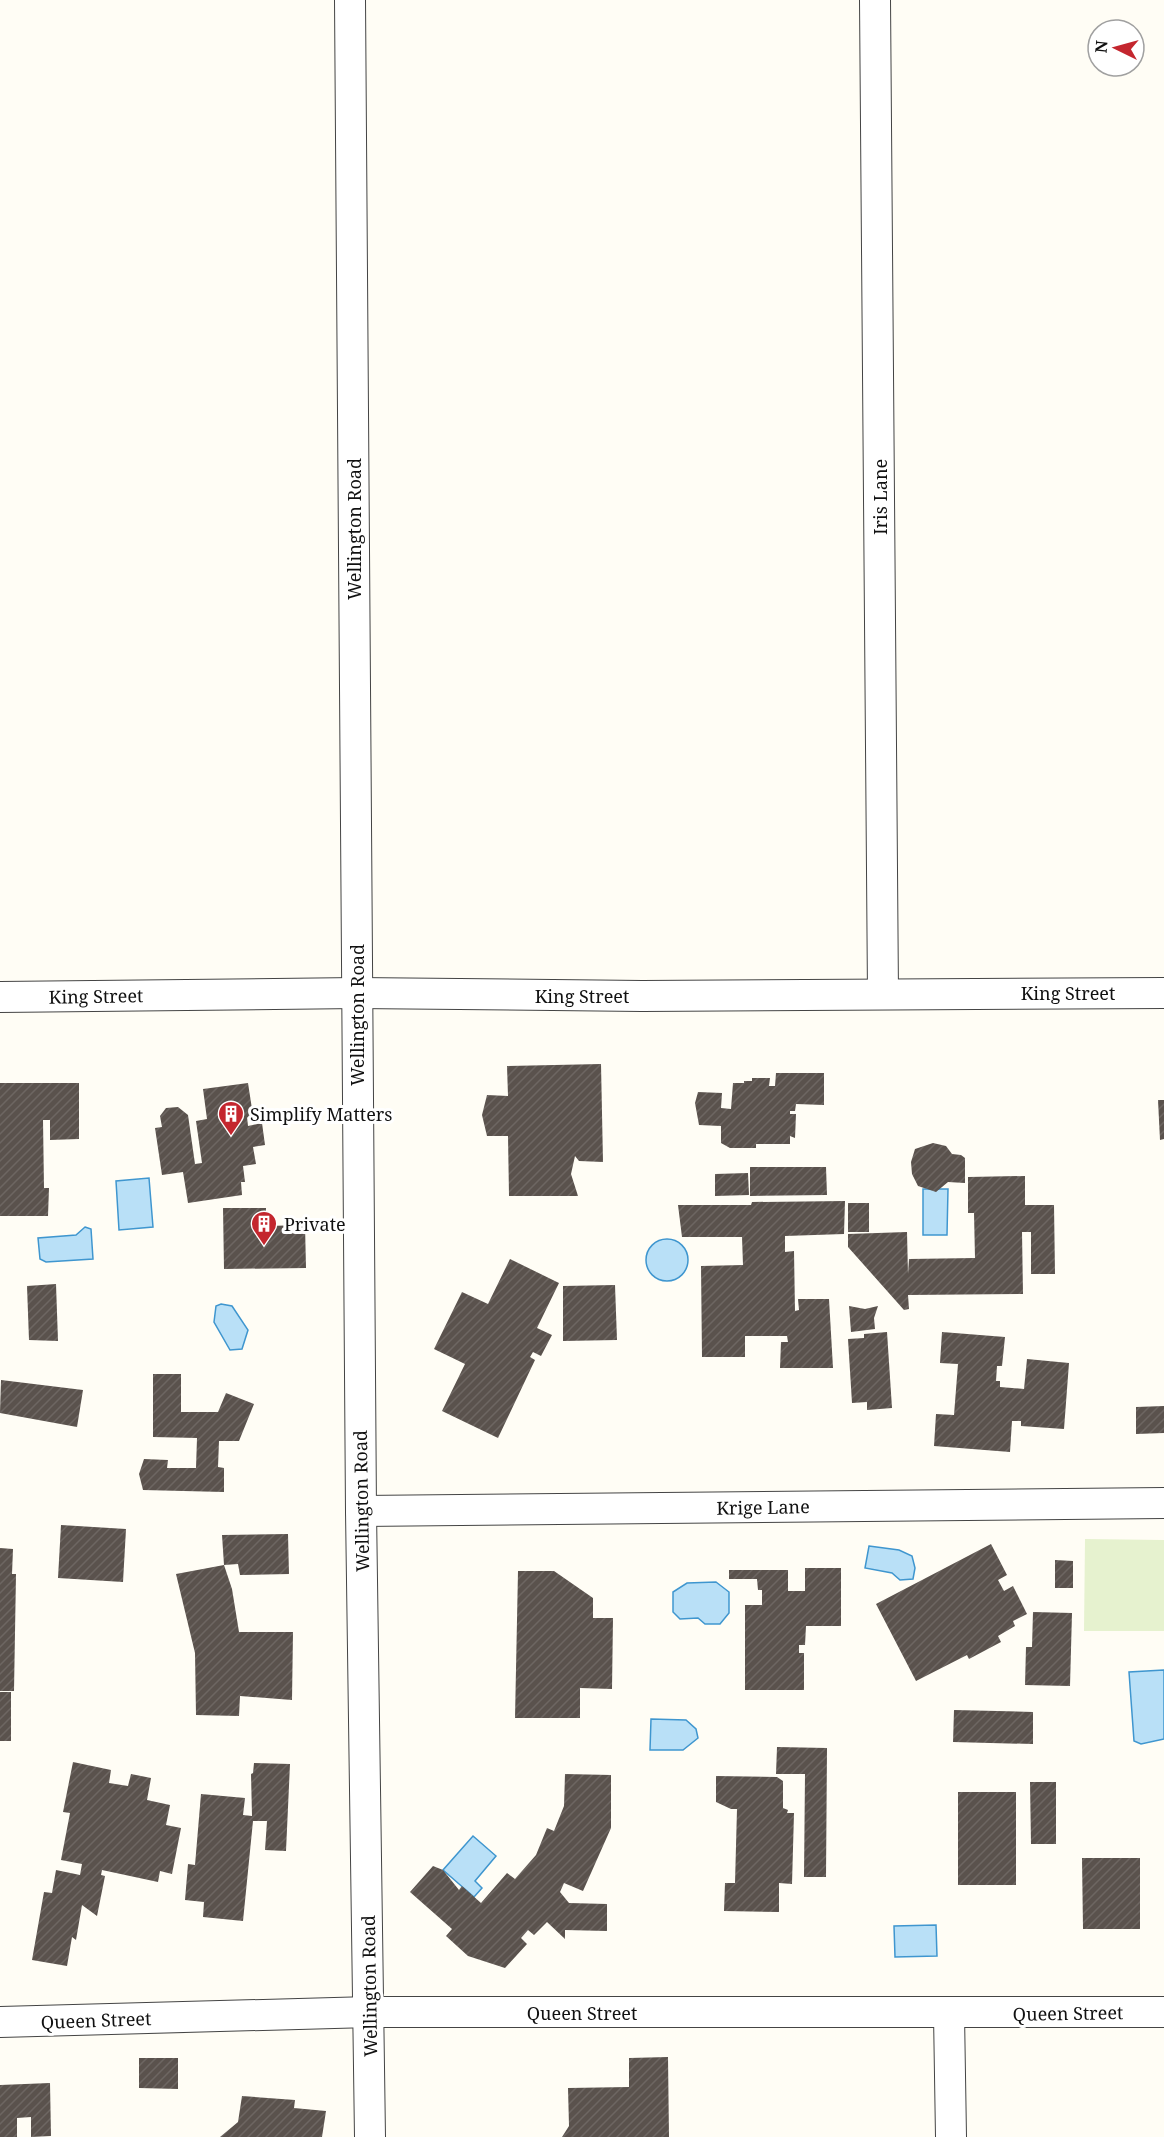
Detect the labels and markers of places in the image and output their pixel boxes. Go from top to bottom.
building icon: Simplify Matters [216,1099,246,1137]
place label: Simplify Matters [250,1102,392,1126]
building icon: Private [249,1209,279,1247]
place label: Private [284,1212,346,1236]

